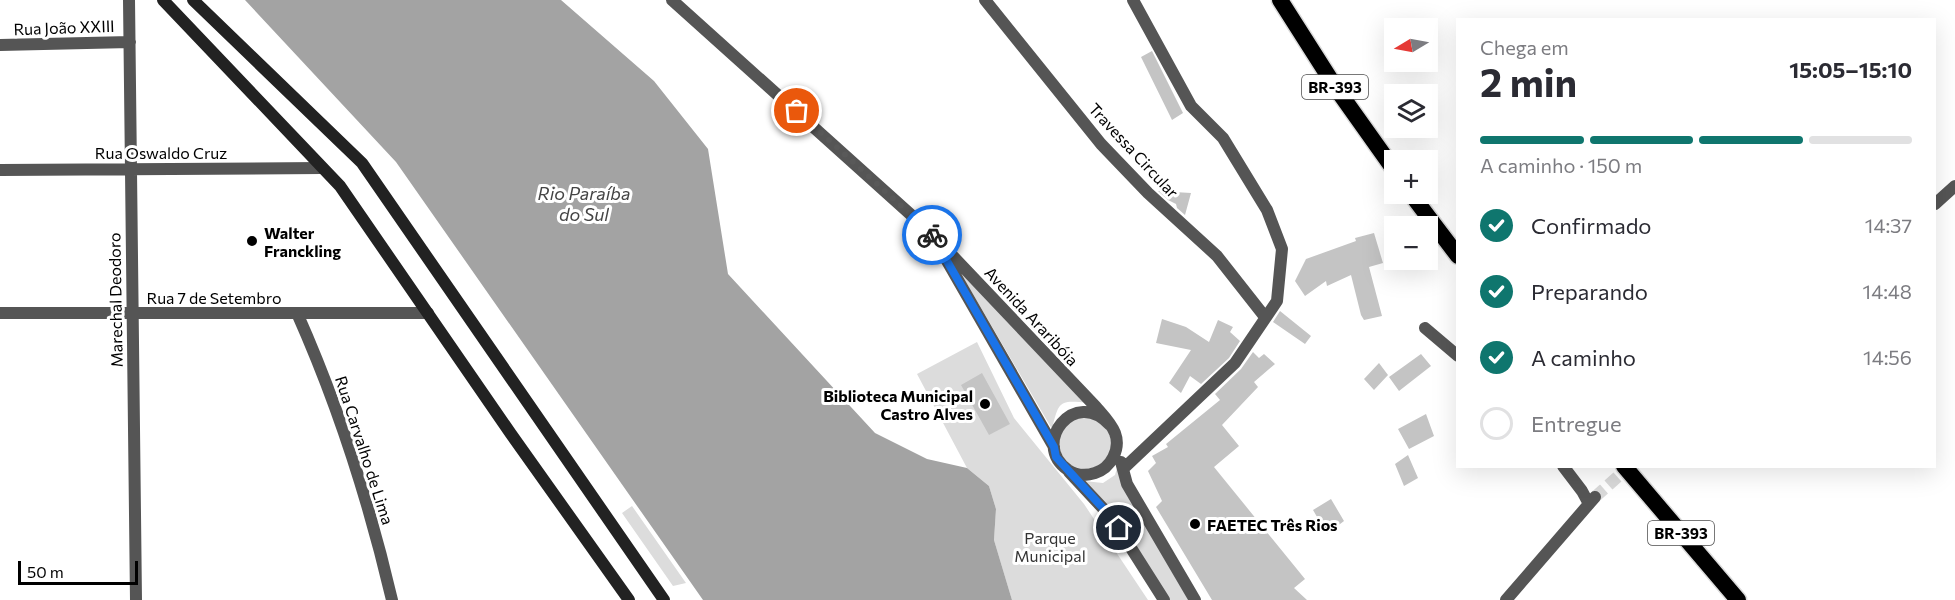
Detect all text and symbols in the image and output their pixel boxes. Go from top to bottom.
street label: Rua João XXIII [13,16,115,38]
north arrow [1384,18,1438,72]
map controls [1384,18,1438,270]
text: Chega em [1480,35,1569,59]
text: 15:05–15:10 [1789,56,1912,83]
text: 2 min [1480,57,1577,105]
road number: BR-393 [1302,75,1368,99]
button: layers [1384,84,1438,138]
pin [771,85,822,136]
icon: bag [780,94,813,127]
street label: Travessa Circular [1085,99,1183,202]
street label: Rua Oswaldo Cruz [95,143,227,162]
button: + [1384,150,1438,204]
text: A caminho · 150 m [1480,153,1642,177]
water label: Rio Paraíba do Sul [538,182,630,225]
courier [902,205,962,265]
icon: check [1480,209,1513,242]
text: Confirmado [1531,212,1652,239]
text: 14:37 [1865,213,1912,237]
button: − [1384,216,1438,270]
icon: bike [916,219,949,252]
place label: Walter Franckling [264,223,341,260]
street label: Marechal Deodoro [104,232,126,368]
marker: Walter Franckling [245,234,259,248]
street label: Avenida Araribóia [981,263,1083,369]
icon: check [1480,275,1513,308]
text: Preparando [1531,278,1648,305]
text: 14:48 [1863,279,1912,303]
street label: Rua 7 de Setembro [147,288,281,307]
icon: check [1480,341,1513,374]
text: A caminho [1531,344,1636,371]
text: 14:56 [1863,345,1912,369]
street label: Rua Carvalho de Lima [332,373,398,527]
place label: Biblioteca Municipal Castro Alves [823,386,973,423]
marker: Biblioteca Municipal Castro Alves [978,397,992,411]
text: Entregue [1531,410,1622,437]
pin [1093,502,1144,553]
icon: home [1102,511,1135,544]
place label: FAETEC Três Rios [1207,515,1338,534]
marker: FAETEC Três Rios [1188,517,1202,531]
road number: BR-393 [1648,521,1714,545]
park label: Parque Municipal [1014,528,1086,565]
scale bar [18,558,138,586]
text: 50 m [27,562,64,581]

